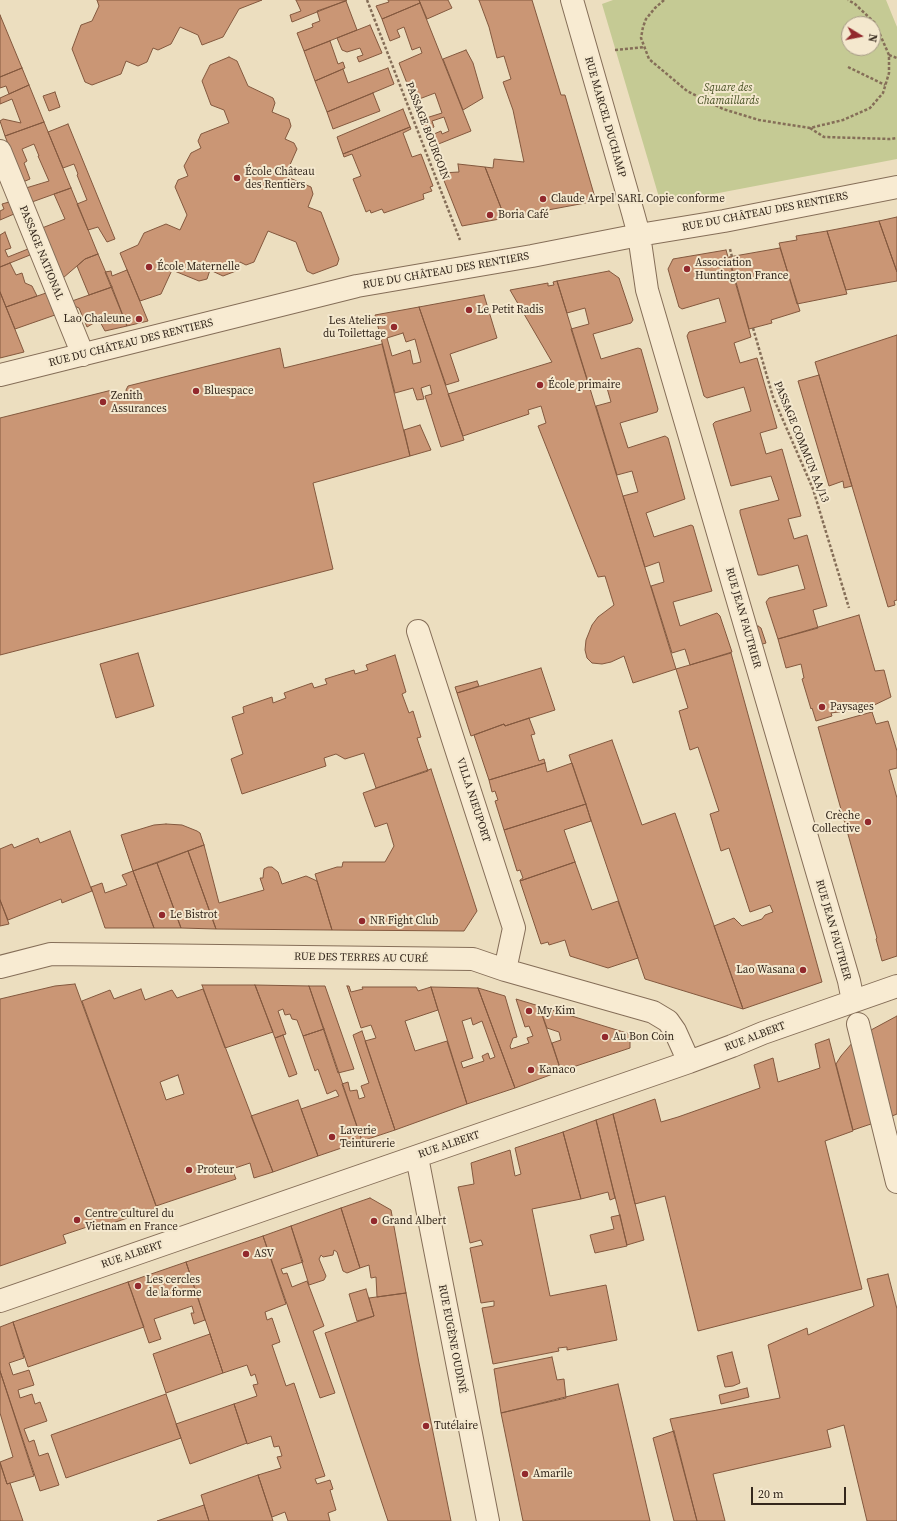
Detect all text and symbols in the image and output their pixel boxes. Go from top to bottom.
north arrow [841,16,881,56]
text: N [864,33,880,43]
street label: RUE MARCEL DUCHAMP [581,55,629,179]
street label: PASSAGE BOURGOIN [402,80,452,182]
park label: Square des Chamaillards [697,81,759,107]
place label: École Château des Rentiers [245,165,315,191]
marker: École Château des Rentiers [232,173,242,183]
street label: RUE DU CHÂTEAU DES RENTIERS [681,189,849,235]
place label: Claude Arpel SARL Copie conforme [551,192,725,206]
marker: Claude Arpel SARL Copie conforme [538,194,548,204]
street label: PASSAGE NATIONAL [16,204,66,302]
place label: Boria Café [498,208,549,222]
marker: Boria Café [485,210,495,220]
street label: RUE DU CHÂTEAU DES RENTIERS [362,250,530,292]
place label: Association Huntington France [695,256,788,282]
place label: École Maternelle [157,260,240,274]
marker: École Maternelle [144,262,154,272]
marker: Association Huntington France [682,264,692,274]
place label: Le Petit Radis [477,303,544,317]
marker: Le Petit Radis [464,305,474,315]
place label: Lao Chaleune [64,312,131,326]
marker: Lao Chaleune [134,314,144,324]
place label: Les Ateliers du Toilettage [323,314,386,340]
street label: RUE DU CHÂTEAU DES RENTIERS [47,316,215,370]
marker: Les Ateliers du Toilettage [389,322,399,332]
place label: École primaire [548,378,621,392]
street label: PASSAGE COMMUN AA/13 [771,379,831,505]
marker: École primaire [535,380,545,390]
place label: Bluespace [204,384,254,398]
marker: Bluespace [191,386,201,396]
place label: Zenith Assurances [111,389,167,415]
marker: Zenith Assurances [98,397,108,407]
street label: RUE JEAN FAUTRIER [722,566,764,670]
place label: Paysages [830,700,874,714]
marker: Paysages [817,702,827,712]
street label: VILLA NIEUPORT [453,756,493,844]
place label: Crèche Collective [812,809,860,835]
marker: Crèche Collective [863,817,873,827]
street label: RUE JEAN FAUTRIER [812,878,854,982]
place label: Le Bistrot [170,908,217,922]
marker: Le Bistrot [157,910,167,920]
place label: NR Fight Club [370,914,438,928]
marker: NR Fight Club [357,916,367,926]
street label: RUE DES TERRES AU CURÉ [294,950,428,966]
place label: Lao Wasana [736,963,795,977]
marker: Lao Wasana [798,965,808,975]
place label: My Kim [537,1004,575,1018]
marker: My Kim [524,1006,534,1016]
street label: RUE ALBERT [723,1019,787,1055]
place label: Au Bon Coin [613,1030,674,1044]
marker: Au Bon Coin [600,1032,610,1042]
place label: Kanaco [539,1063,575,1077]
marker: Kanaco [526,1065,536,1075]
place label: Laverie Teinturerie [340,1124,395,1150]
street label: RUE ALBERT [417,1128,481,1162]
marker: Laverie Teinturerie [327,1132,337,1142]
place label: Proteur [197,1163,234,1177]
marker: Proteur [184,1165,194,1175]
place label: Centre culturel du Vietnam en France [85,1207,178,1233]
place label: Grand Albert [382,1214,446,1228]
marker: Centre culturel du Vietnam en France [72,1215,82,1225]
marker: Grand Albert [369,1216,379,1226]
street label: RUE ALBERT [100,1238,164,1272]
place label: ASV [254,1247,274,1261]
marker: ASV [241,1249,251,1259]
place label: Les cercles de la forme [146,1273,202,1299]
marker: Les cercles de la forme [133,1281,143,1291]
street label: RUE EUGÈNE OUDINÉ [435,1283,469,1395]
place label: Tutélaire [434,1419,478,1433]
marker: Tutélaire [421,1421,431,1431]
place label: Amarile [533,1467,573,1481]
marker: Amarile [520,1469,530,1479]
scale bar [753,1479,848,1505]
text: 20 m [758,1486,784,1502]

